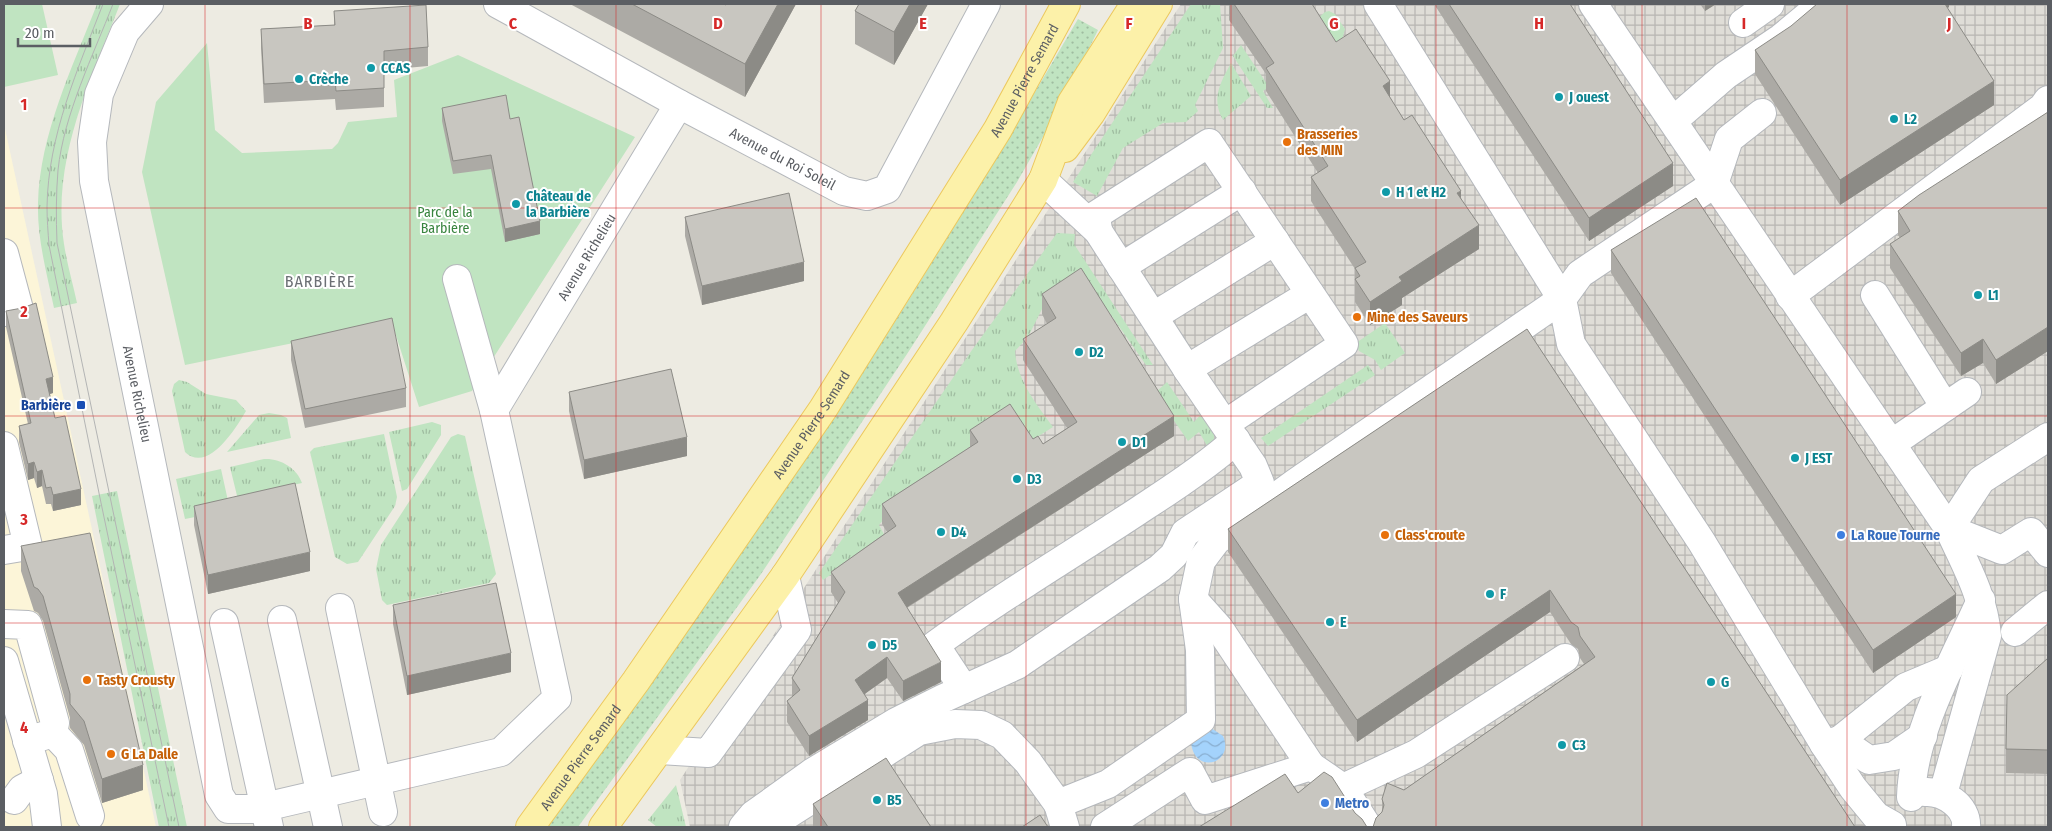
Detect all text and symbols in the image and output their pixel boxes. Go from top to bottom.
text: B [304,14,313,33]
text: C [509,14,518,33]
text: D [713,14,723,33]
text: E [919,14,927,33]
text: F [1125,14,1133,33]
text: G [1329,14,1339,33]
text: H [1534,14,1544,33]
text: I [1742,14,1746,33]
text: J [1946,14,1951,33]
scale bar [18,15,90,47]
street label: Avenue Pierre Semard [987,21,1063,140]
text: 20 m [25,24,55,42]
place label: CCAS [381,60,410,77]
marker: CCAS [365,62,377,74]
place label: Crèche [309,71,349,88]
marker: Crèche [293,73,305,85]
place label: J ouest [1568,89,1610,106]
marker: J ouest [1553,91,1565,103]
text: 1 [21,95,27,114]
place label: L2 [1904,111,1917,128]
marker: L2 [1888,113,1900,125]
street label: Avenue du Roi Soleil [727,124,839,194]
place label: Brasseries des MIN [1297,126,1358,159]
marker: Brasseries des MIN [1281,136,1293,148]
place label: H 1 et H2 [1396,184,1447,201]
marker: H 1 et H2 [1380,186,1392,198]
place label: Château de la Barbière [526,188,591,221]
marker: Château de la Barbière [510,198,522,210]
park label: Parc de la Barbière [417,204,473,237]
street label: Avenue Richelieu [554,211,620,304]
district label: BARBIÈRE [285,272,355,291]
place label: L1 [1988,287,1999,304]
marker: L1 [1972,289,1984,301]
text: 2 [19,302,28,321]
place label: Mine des Saveurs [1367,309,1468,326]
marker: Mine des Saveurs [1351,311,1363,323]
street label: Avenue Richelieu [119,344,155,444]
place label: D2 [1089,344,1104,361]
marker: D2 [1073,346,1085,358]
street label: Avenue Pierre Semard [770,368,854,482]
place label: Barbière [21,397,71,414]
marker: Barbière [75,399,87,411]
place label: D1 [1132,434,1146,451]
marker: D1 [1116,436,1128,448]
place label: J EST [1804,450,1832,467]
marker: J EST [1789,452,1801,464]
place label: D3 [1027,471,1042,488]
marker: D3 [1011,473,1023,485]
text: 3 [19,510,28,529]
place label: D4 [951,524,967,541]
marker: D4 [935,526,947,538]
place label: Class'croute [1395,527,1465,544]
place label: La Roue Tourne [1851,527,1940,544]
marker: Class'croute [1379,529,1391,541]
marker: La Roue Tourne [1835,529,1847,541]
place label: F [1500,586,1507,603]
marker: F [1484,588,1496,600]
place label: E [1340,614,1347,631]
marker: E [1324,616,1336,628]
place label: D5 [882,637,897,654]
marker: D5 [866,639,878,651]
place label: Tasty Crousty [97,672,175,689]
marker: Tasty Crousty [81,674,93,686]
place label: G [1721,674,1729,691]
marker: G [1705,676,1717,688]
street label: Avenue Pierre Semard [537,702,625,814]
text: 4 [20,718,28,737]
place label: C3 [1572,737,1586,754]
marker: C3 [1556,739,1568,751]
place label: G La Dalle [121,746,178,763]
marker: G La Dalle [105,748,117,760]
place label: B5 [887,792,902,809]
marker: B5 [871,794,883,806]
place label: Metro [1335,795,1370,812]
marker: Metro [1319,797,1331,809]

